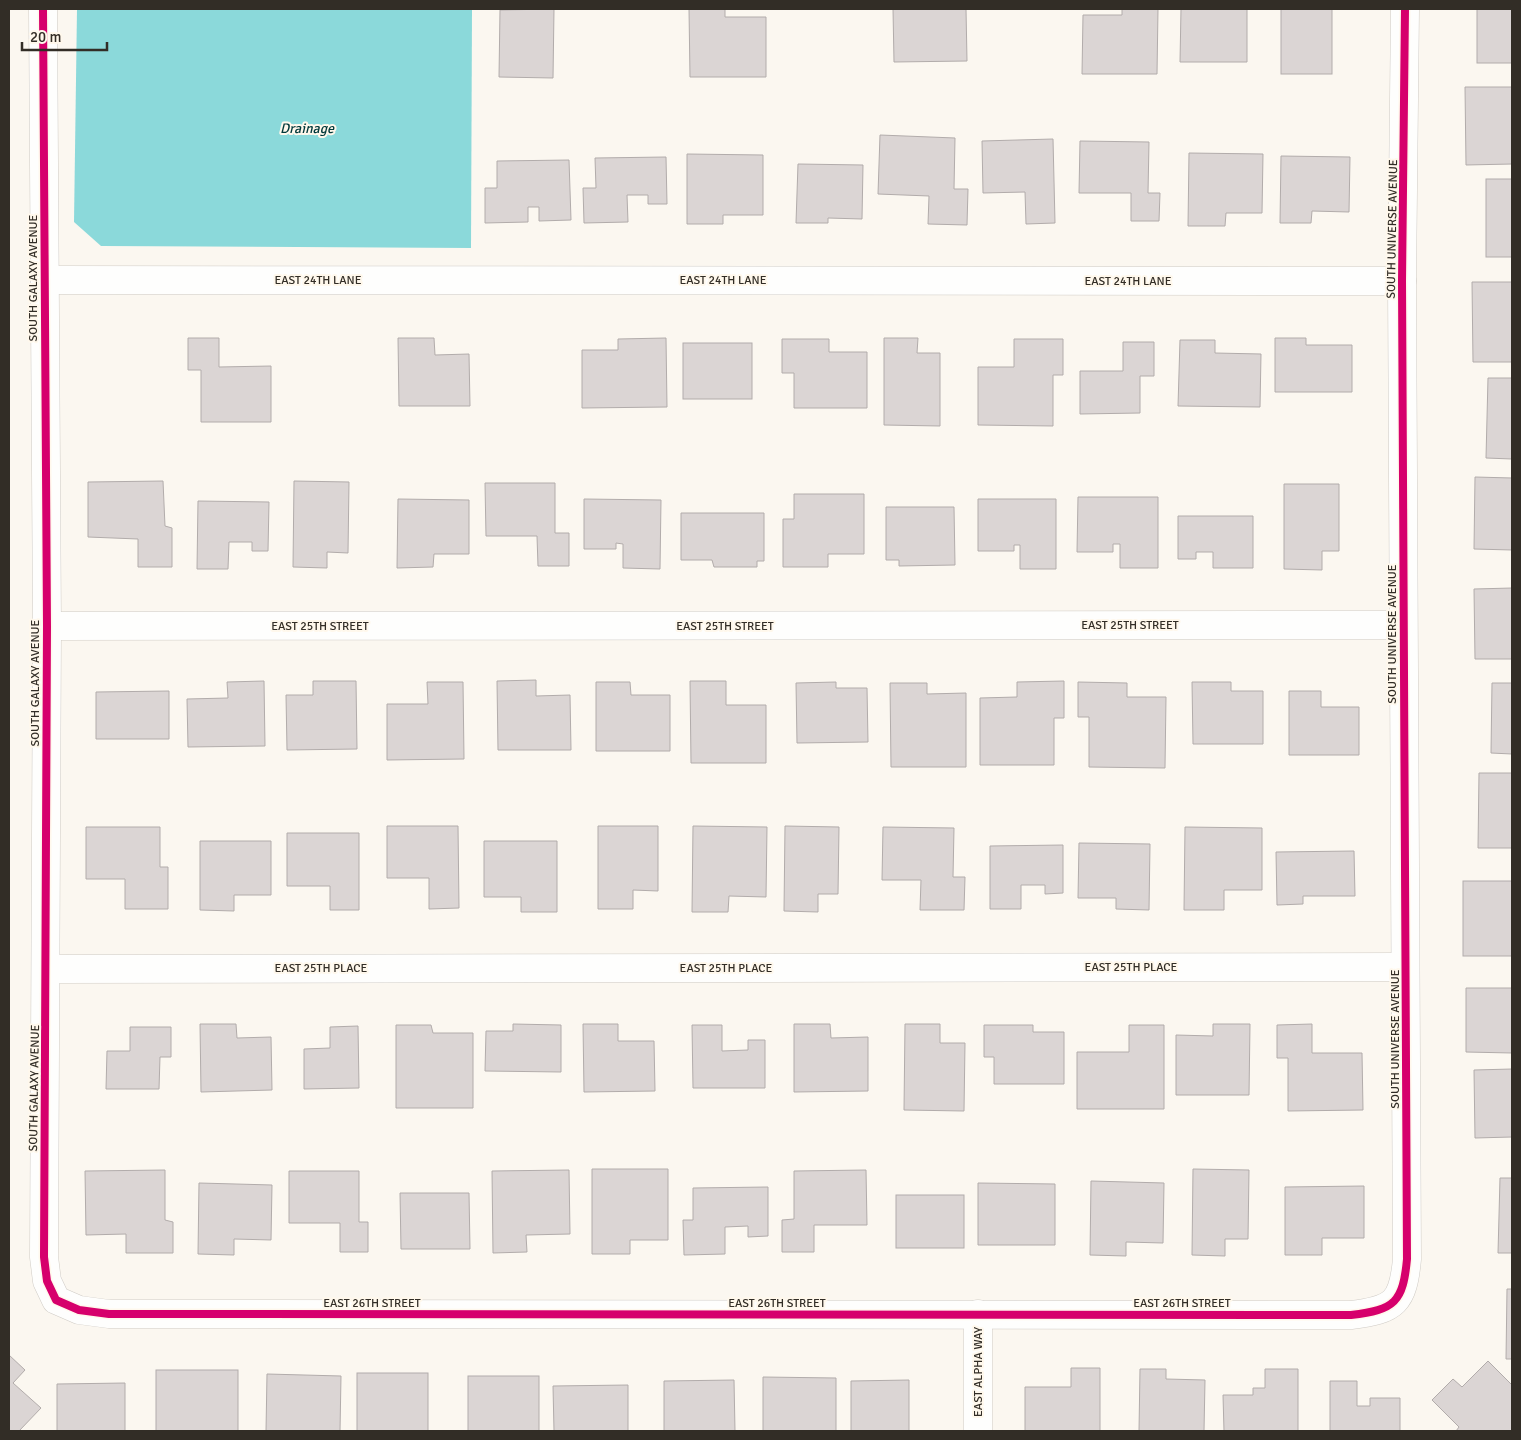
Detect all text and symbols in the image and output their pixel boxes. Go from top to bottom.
scale bar [22,20,108,52]
text: 20 m [30,28,61,46]
water label: Drainage [280,120,335,137]
street label: SOUTH UNIVERSE AVENUE [1384,159,1401,299]
street label: SOUTH GALAXY AVENUE [26,214,41,341]
street label: EAST 24TH LANE [274,273,362,288]
street label: EAST 24TH LANE [679,273,767,288]
street label: EAST 24TH LANE [1084,274,1172,289]
street label: SOUTH UNIVERSE AVENUE [1385,564,1400,704]
street label: EAST 25TH STREET [1081,618,1179,633]
street label: SOUTH GALAXY AVENUE [28,619,43,746]
street label: EAST 25TH STREET [271,619,369,634]
street label: EAST 25TH STREET [676,619,774,634]
street label: EAST 25TH PLACE [1085,960,1178,975]
street label: EAST 25TH PLACE [275,961,368,976]
street label: EAST 25TH PLACE [680,961,773,976]
street label: SOUTH UNIVERSE AVENUE [1388,969,1403,1109]
street label: SOUTH GALAXY AVENUE [26,1024,43,1152]
street label: EAST 26TH STREET [323,1296,421,1311]
street label: EAST 26TH STREET [728,1296,826,1311]
street label: EAST 26TH STREET [1133,1296,1231,1311]
street label: EAST ALPHA WAY [971,1327,986,1417]

